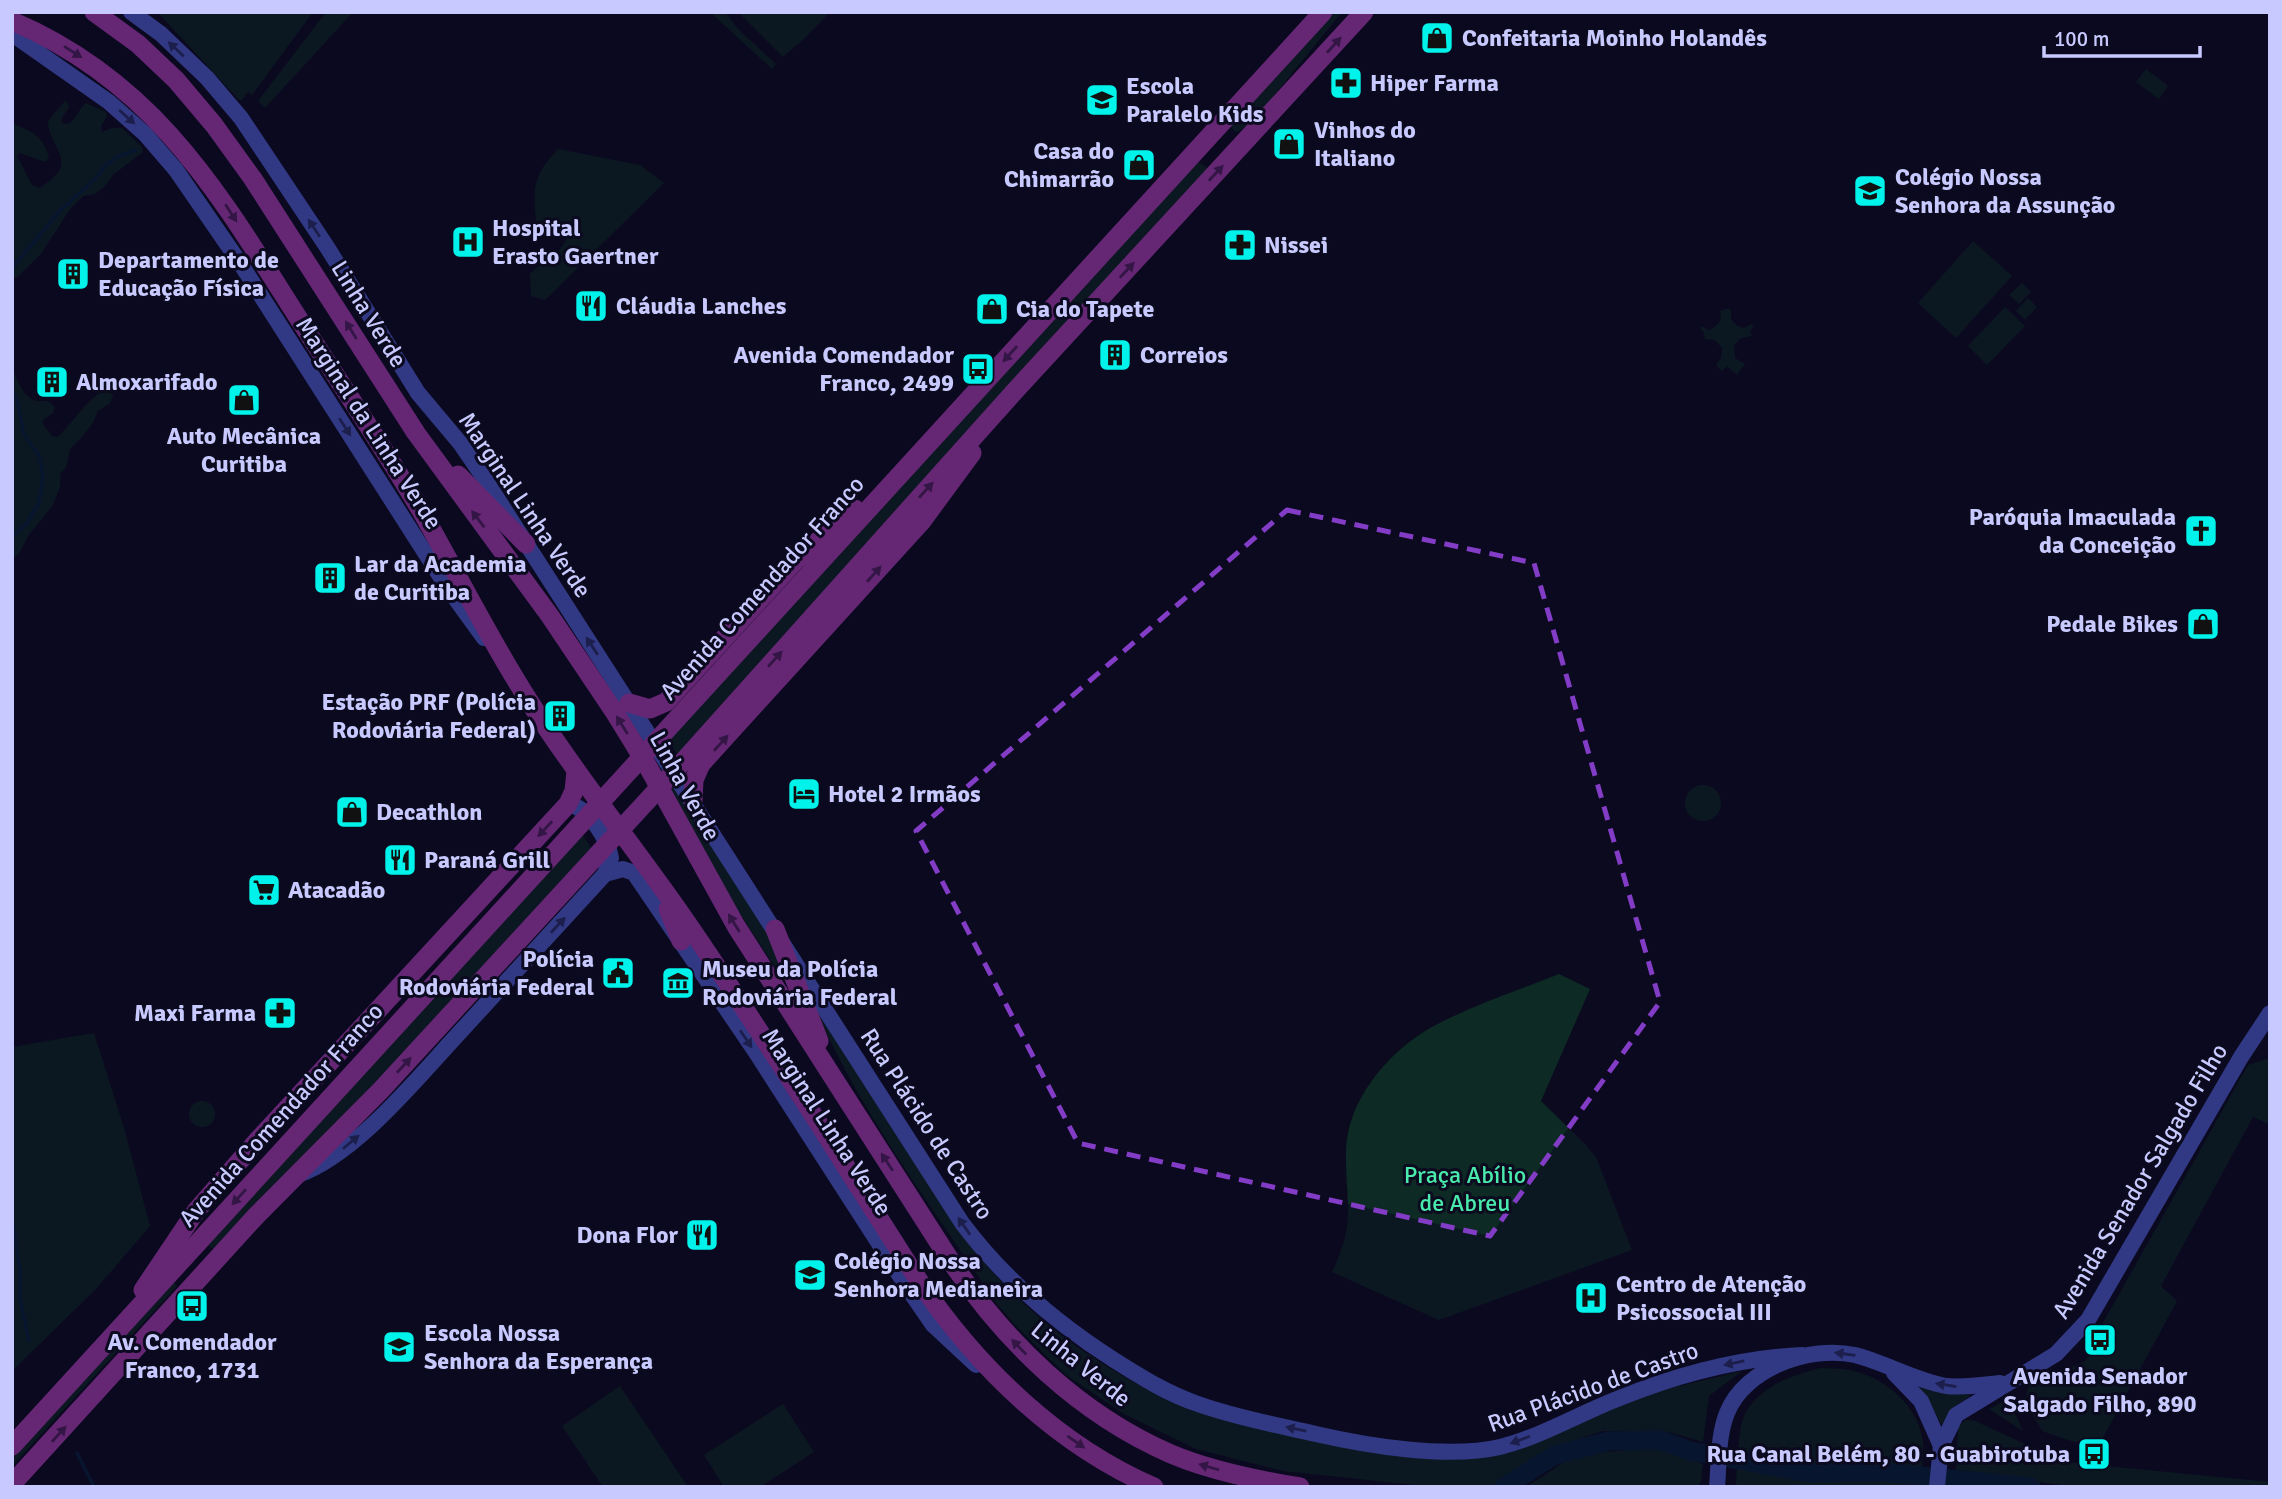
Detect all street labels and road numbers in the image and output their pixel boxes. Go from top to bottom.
street label: Linha Verde [324,255,414,373]
street label: Marginal da Linha Verde [289,311,449,535]
street label: Marginal Linha Verde [452,407,598,603]
street label: Avenida Comendador Franco [653,470,871,706]
street label: Linha Verde [643,726,727,846]
street label: Avenida Comendador Franco [172,997,390,1233]
street label: Marginal Linha Verde [755,1023,899,1221]
street label: Rua Plácido de Castro [854,1023,1000,1225]
street label: Avenida Senador Salgado Filho [2046,1038,2234,1324]
street label: Linha Verde [1025,1315,1137,1413]
street label: Rua Plácido de Castro [1484,1335,1702,1439]

